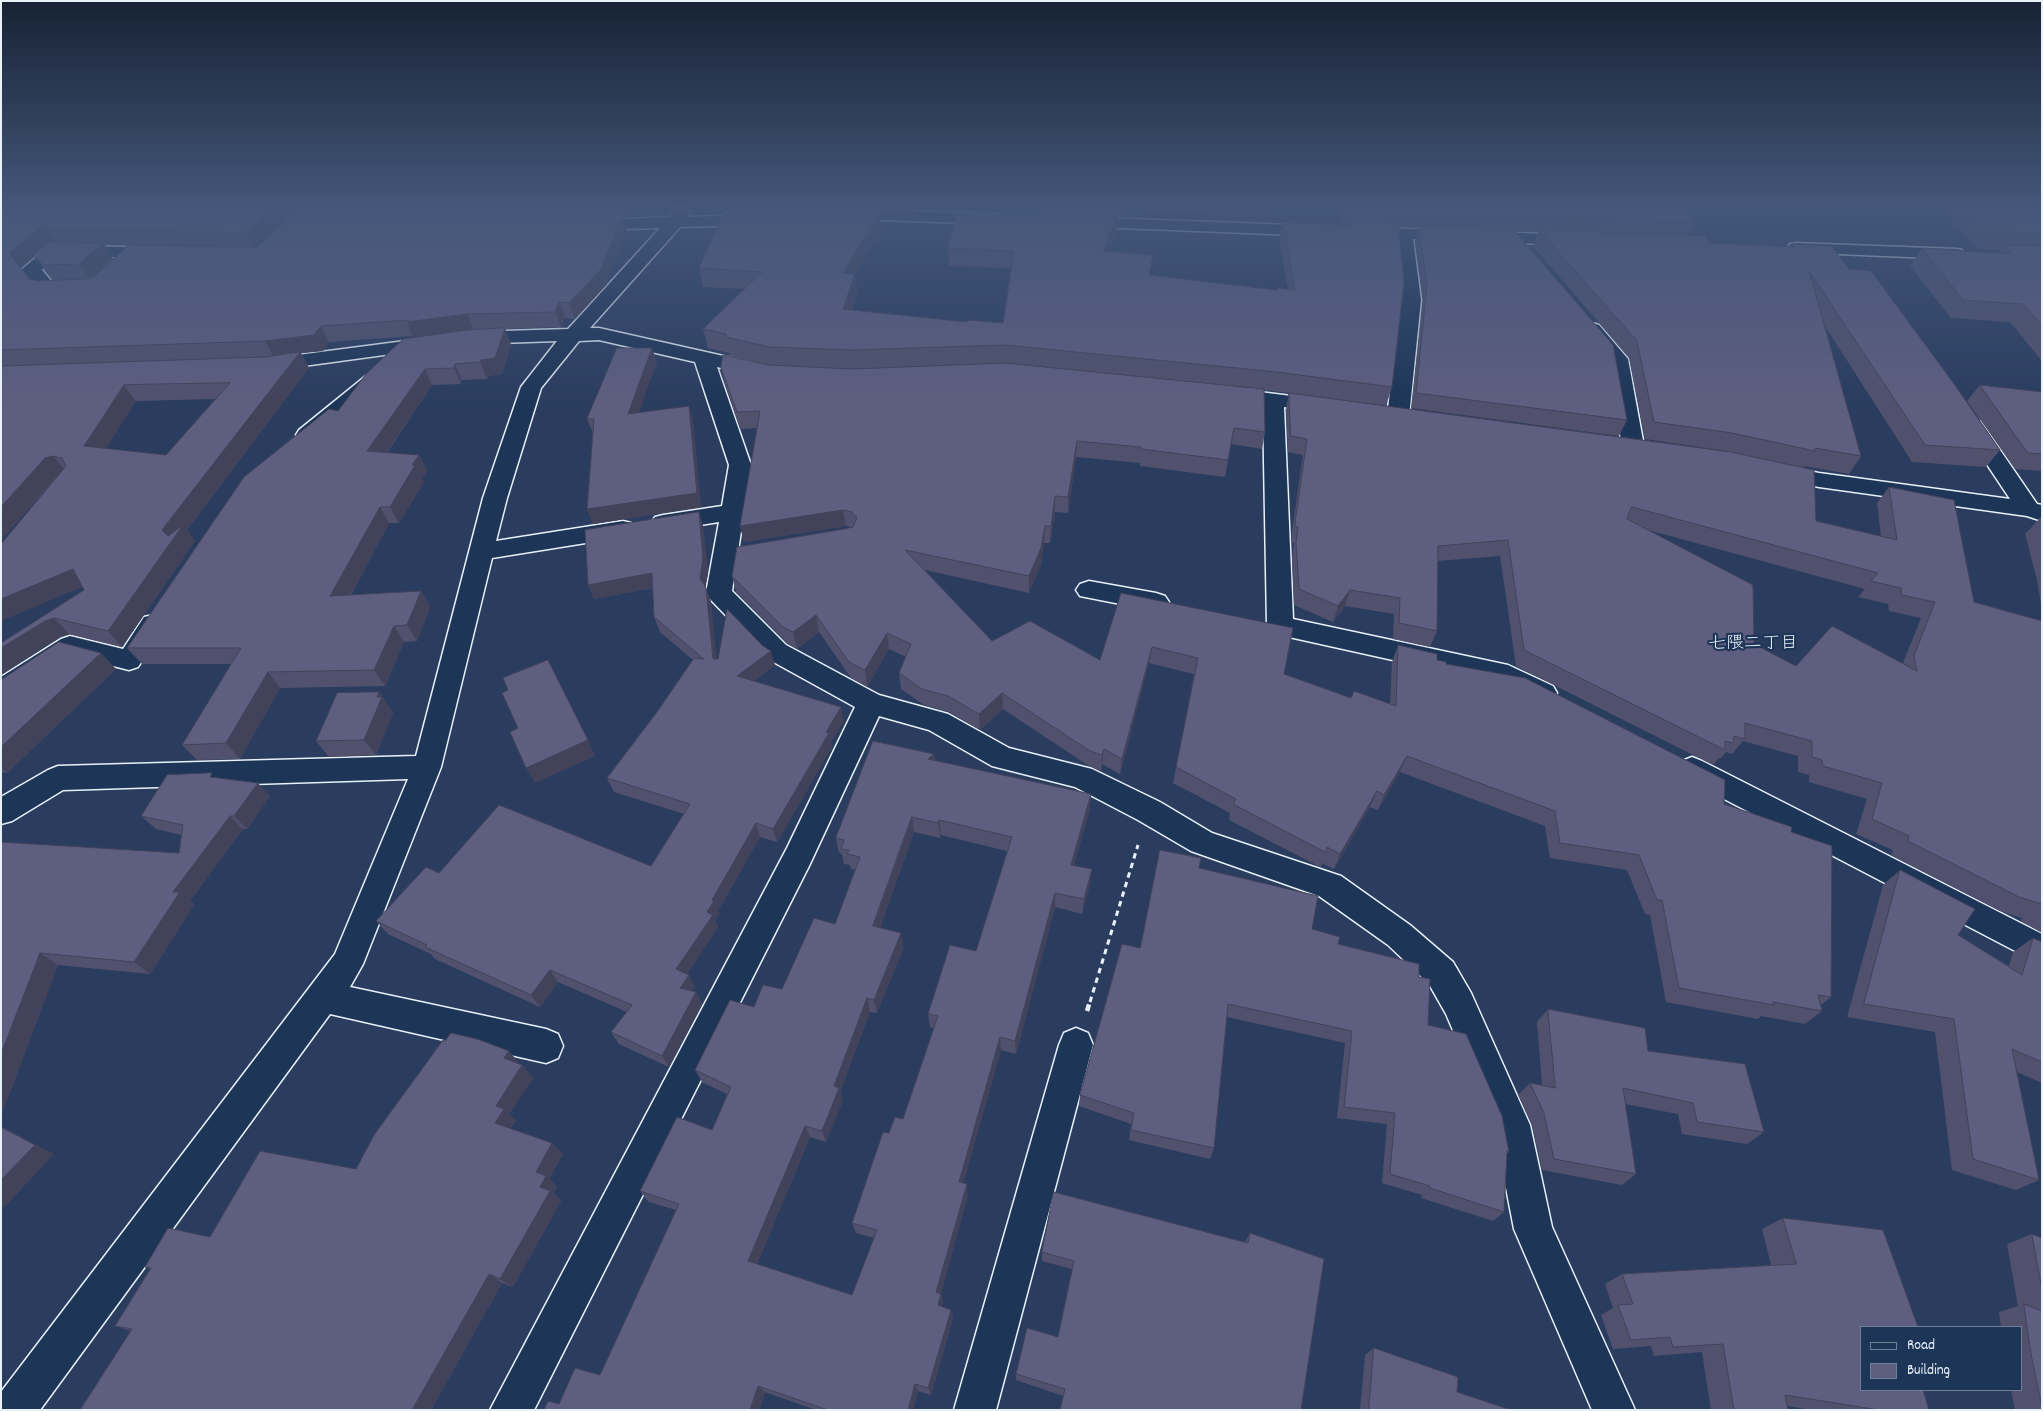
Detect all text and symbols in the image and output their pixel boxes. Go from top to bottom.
district label: 七隈二丁目 [1708,635,1798,657]
legend [1860,1326,2023,1391]
text: Road [1907,1335,1935,1357]
text: Building [1907,1360,1950,1382]

